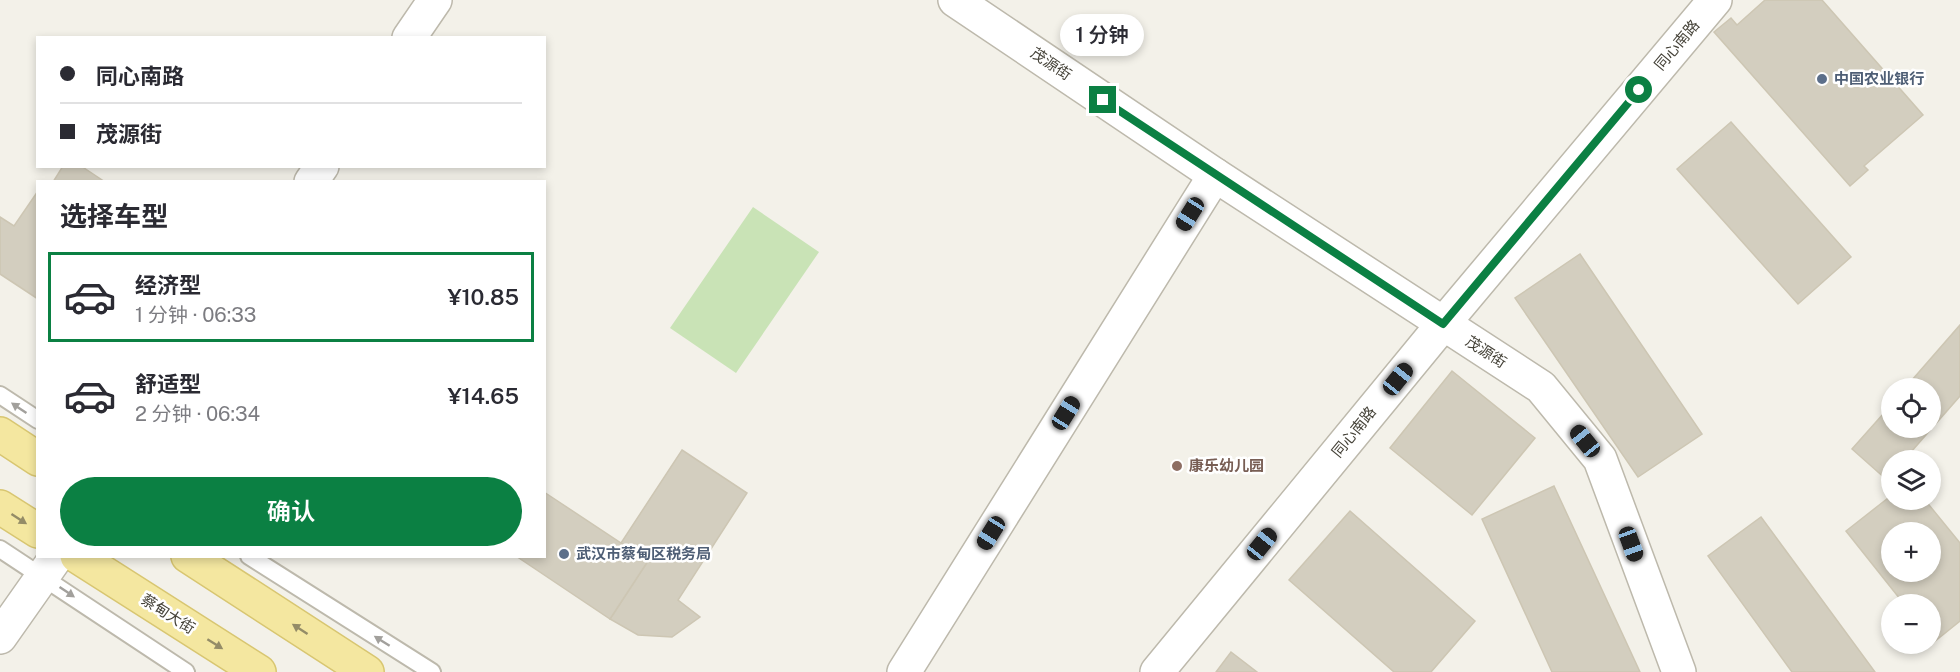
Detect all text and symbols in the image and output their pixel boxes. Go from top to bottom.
callout: 1 分钟 [1061,13,1145,55]
street label: 同心南路 [1651,16,1702,73]
text: 1 分钟 [1075,23,1129,47]
street label: 茂源街 [1028,44,1075,83]
text: 同心南路 [96,63,184,89]
place label: 中国农业银行 [1834,70,1924,87]
marker: 中国农业银行 [1815,72,1829,86]
route start [1625,76,1652,103]
route end [1089,86,1116,113]
text: 茂源街 [96,121,162,147]
car [1173,194,1207,234]
text: 选择车型 [60,200,168,232]
icon: car [63,270,117,324]
text: 经济型 [135,272,201,298]
text: ¥10.85 [447,284,519,310]
text: 1 分钟 · 06:33 [135,303,256,327]
street label: 茂源街 [1463,332,1510,371]
car [1380,359,1416,399]
icon: car [63,369,117,423]
text: 舒适型 [135,371,201,397]
map controls [1881,378,1941,654]
button: locate [1881,378,1941,438]
text: ¥14.65 [447,383,519,409]
car [1049,393,1083,433]
one-way arrow [11,402,27,414]
text: 2 分钟 · 06:34 [135,402,260,426]
street label: 同心南路 [1328,403,1379,460]
car [1567,421,1603,461]
button: layers [1881,450,1941,510]
place label: 康乐幼儿园 [1189,457,1264,474]
marker: 康乐幼儿园 [1170,459,1184,473]
button: 确认 [60,477,522,546]
car [974,513,1008,553]
one-way arrow [11,514,27,525]
button: + [1881,522,1941,582]
car [1244,524,1280,564]
car [1616,524,1646,564]
place label: 武汉市蔡甸区税务局 [576,545,711,562]
marker: 武汉市蔡甸区税务局 [557,547,571,561]
one-way arrow [58,586,74,598]
street label: 蔡甸大街 [138,590,198,637]
button: − [1881,594,1941,654]
one-way arrow [292,623,308,634]
one-way arrow [374,635,390,646]
one-way arrow [207,639,223,650]

